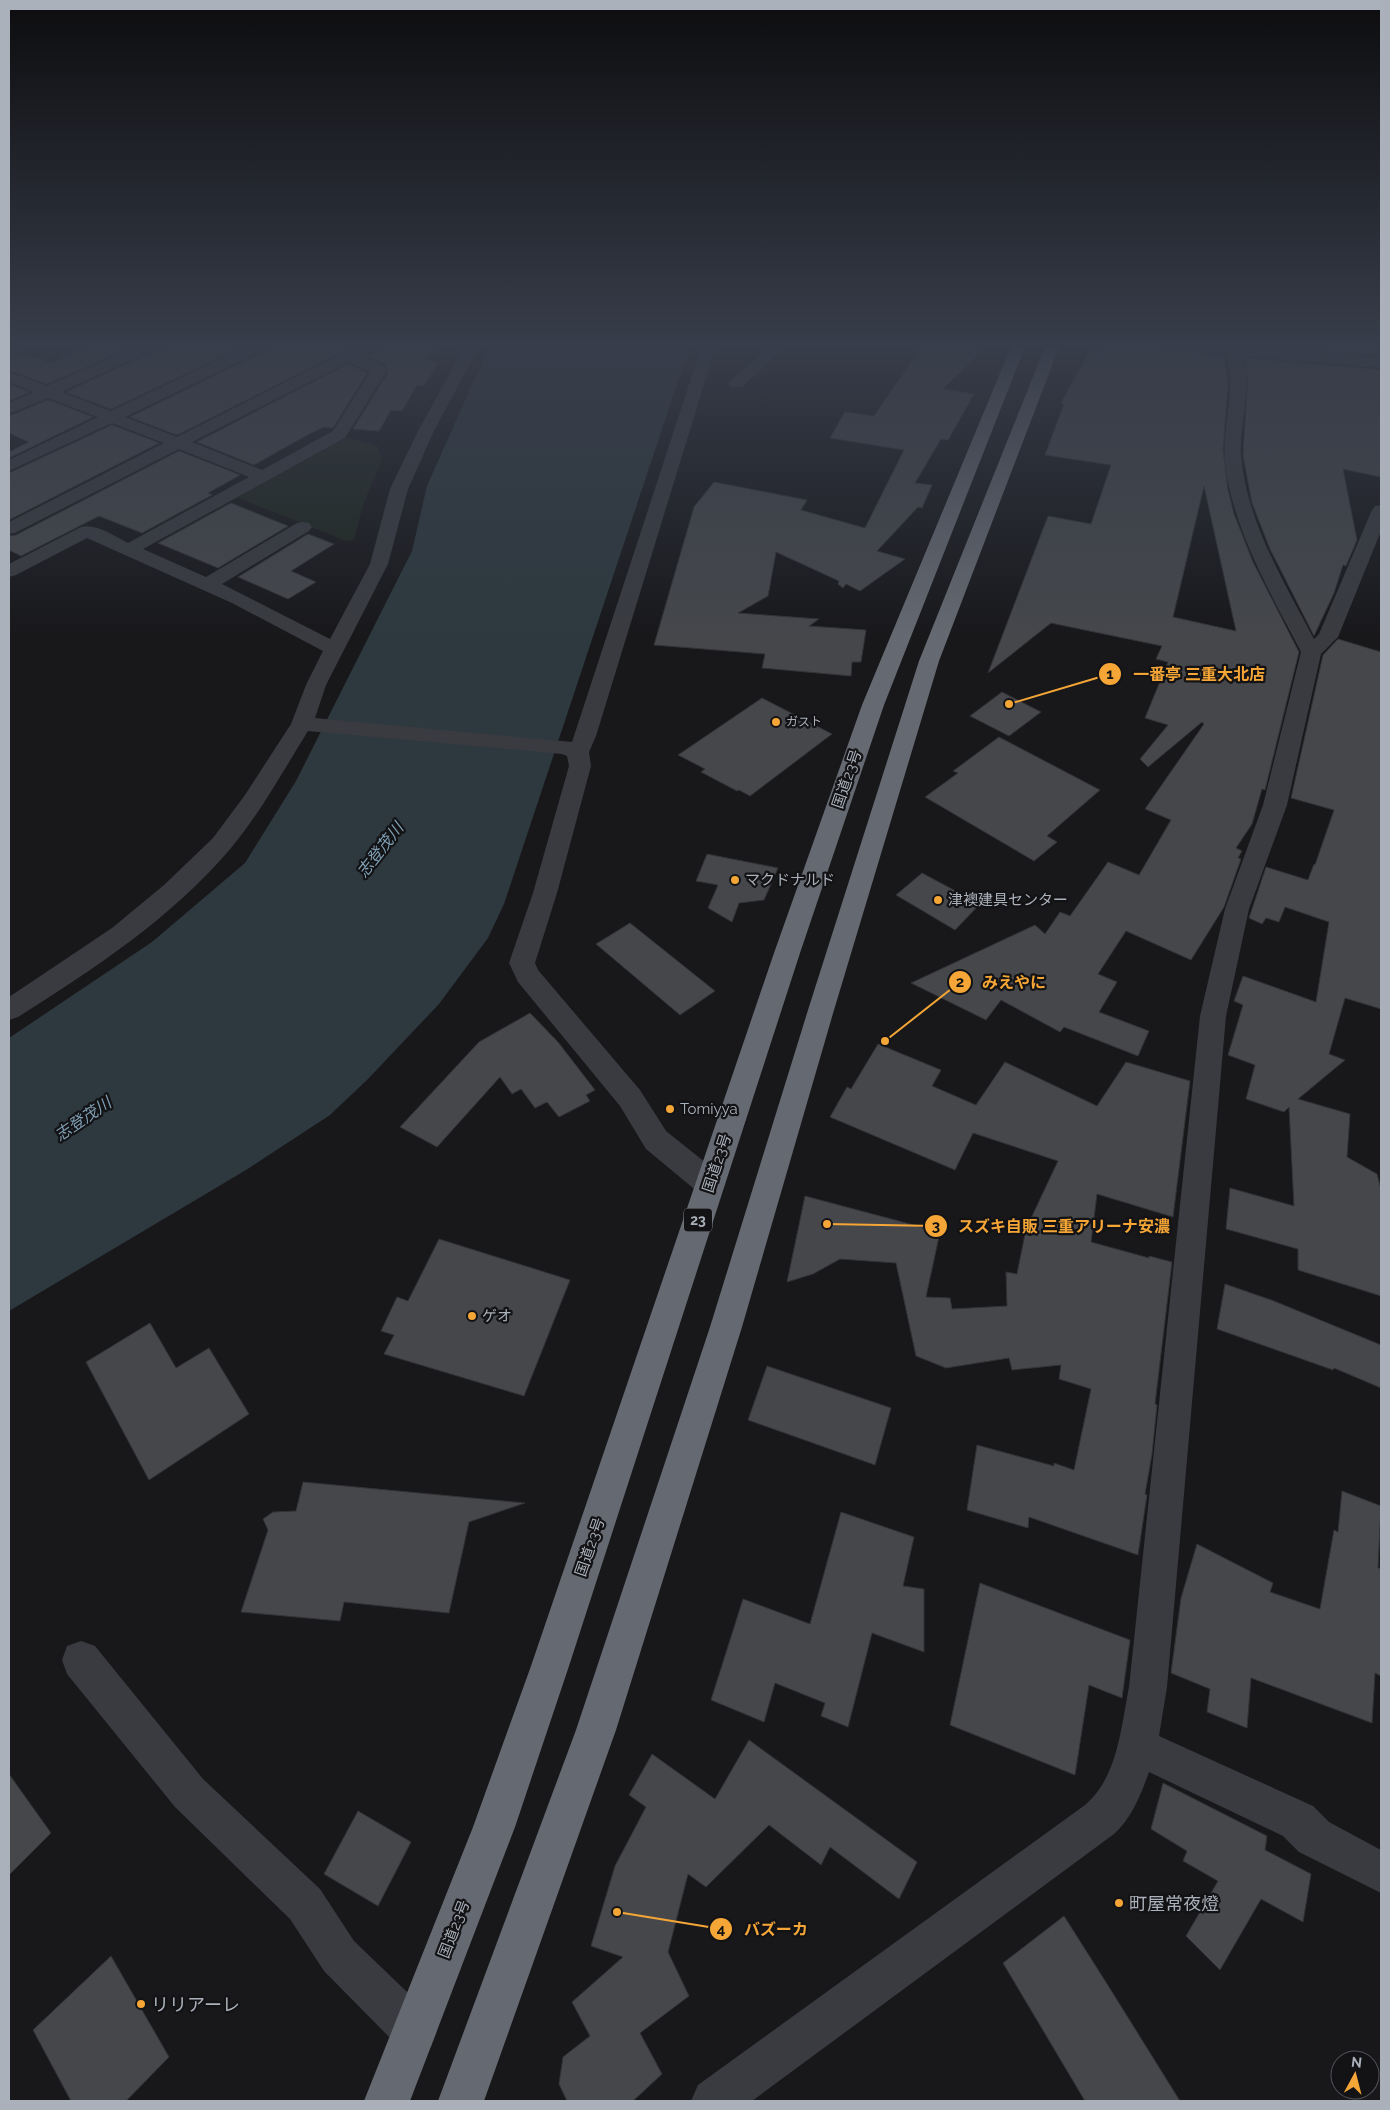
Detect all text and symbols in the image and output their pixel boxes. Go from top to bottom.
callout: 一番亭 三重大北店 [1098,659,1275,690]
text: 1 [1106,665,1114,683]
text: 一番亭 三重大北店 [1133,665,1265,684]
place label: ガスト [786,715,822,729]
marker: ガスト [770,716,782,728]
street label: 国道23号 [829,747,865,811]
water label: 志登茂川 [353,817,408,881]
place label: マクドナルド [745,871,835,889]
marker: マクドナルド [729,874,741,886]
place label: 津襖建具センター [948,891,1068,909]
marker: 津襖建具センター [932,894,944,906]
callout: みえやに [947,966,1056,997]
text: 2 [956,973,964,991]
text: みえやに [982,973,1046,992]
water label: 志登茂川 [51,1092,116,1145]
place label: Tomiyya [680,1100,738,1118]
marker: Tomiyya [664,1103,676,1115]
street label: 国道23号 [699,1131,735,1195]
road number: 23 [684,1208,712,1232]
callout: スズキ自販 三重アリーナ安濃 [923,1211,1180,1242]
text: 3 [932,1217,940,1235]
text: スズキ自販 三重アリーナ安濃 [958,1217,1170,1236]
place label: ゲオ [482,1307,512,1325]
marker: ゲオ [466,1310,478,1322]
street label: 国道23号 [572,1515,608,1579]
place label: 町屋常夜燈 [1129,1893,1219,1914]
street label: 国道23号 [435,1897,473,1961]
marker: 町屋常夜燈 [1113,1897,1125,1909]
callout: バズーカ [709,1913,818,1944]
text: 4 [717,1920,726,1938]
text: バズーカ [744,1920,808,1939]
place label: リリアーレ [151,1994,240,2015]
marker: リリアーレ [135,1998,147,2010]
north arrow [1330,2050,1380,2100]
text: N [1350,2054,1363,2071]

